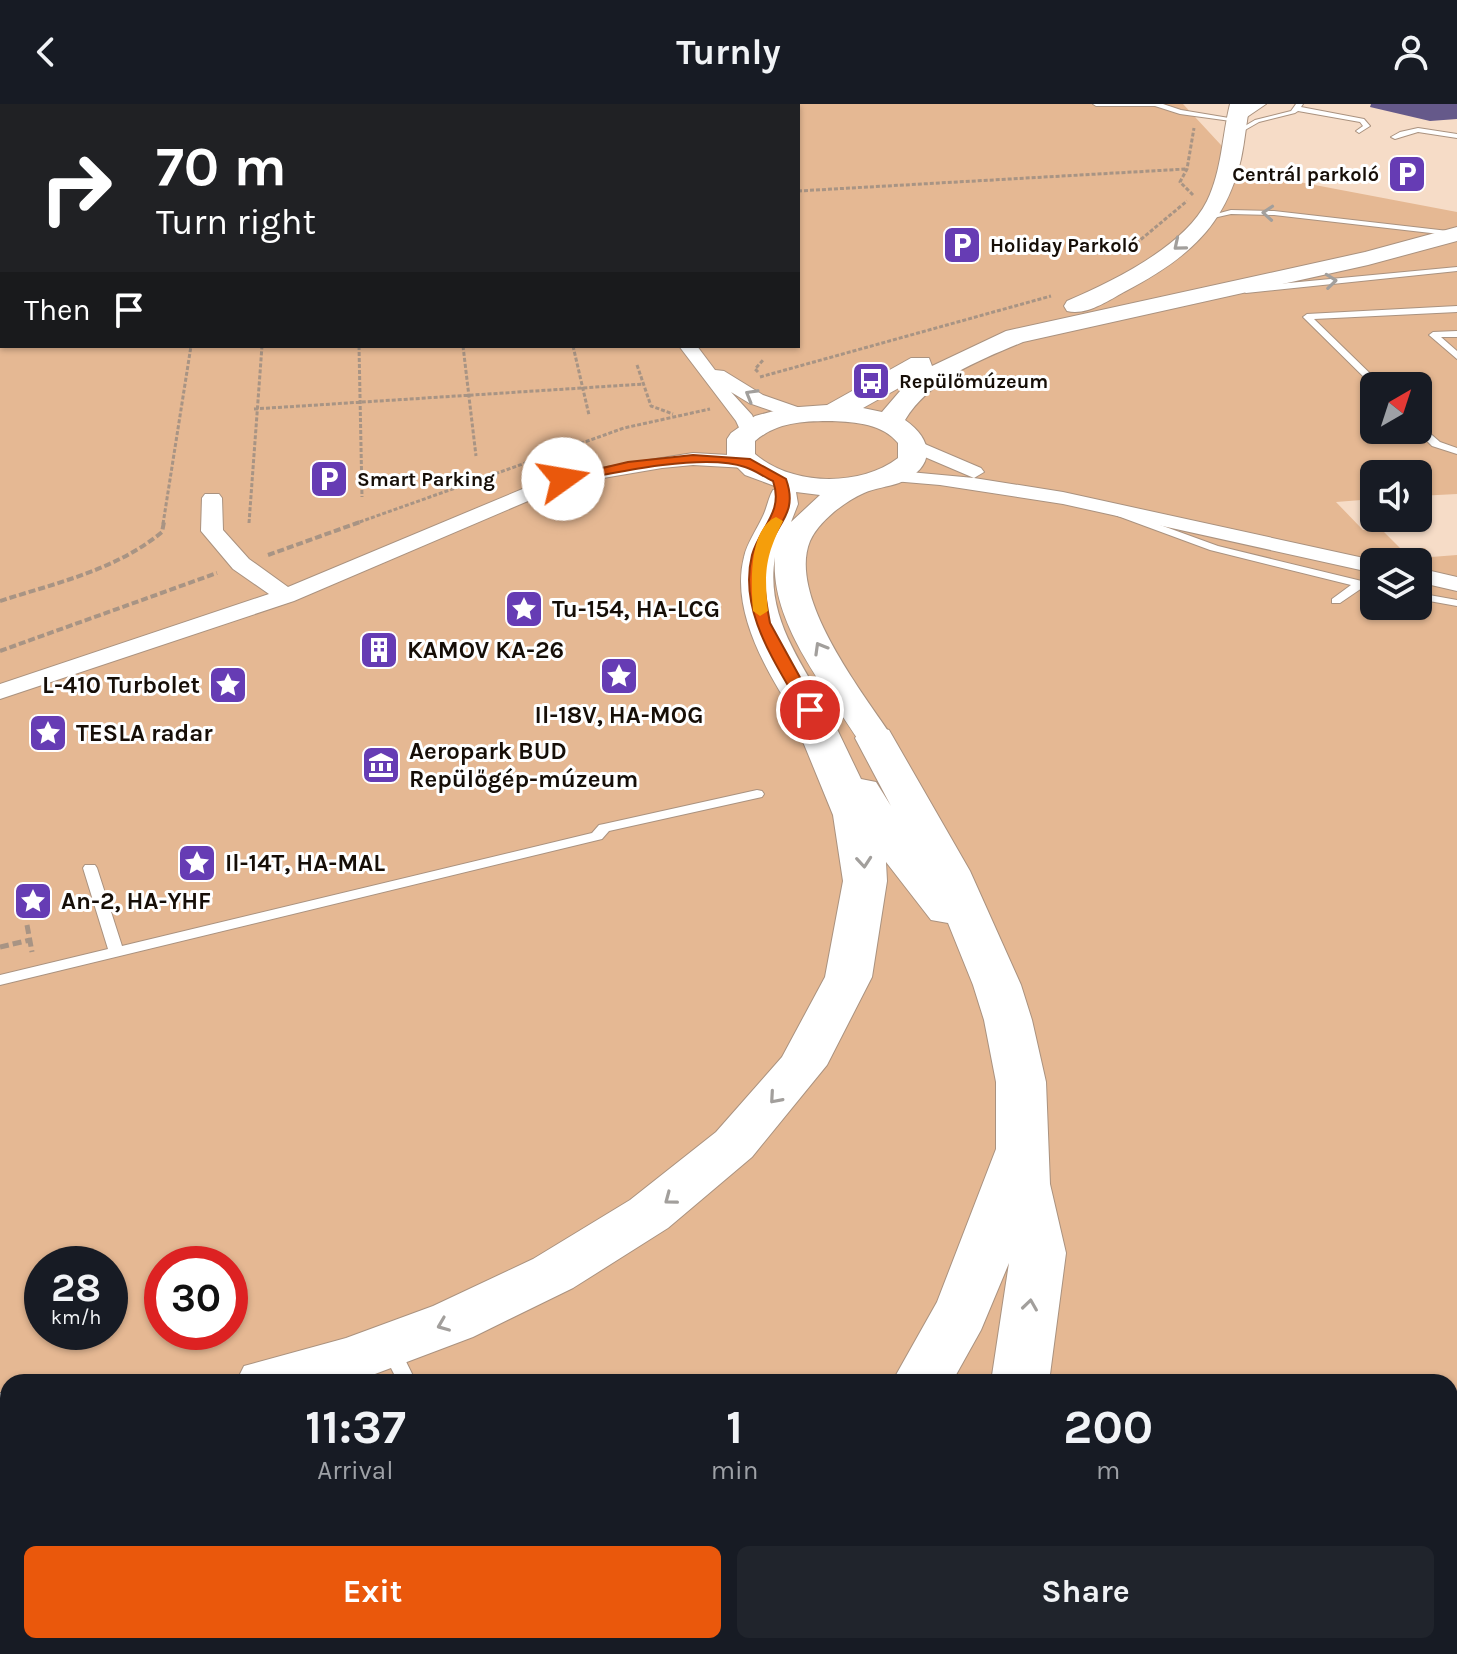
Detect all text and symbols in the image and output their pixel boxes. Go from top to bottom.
icon: back [24,30,68,74]
icon: person [1389,30,1433,74]
text: Turnly [676,31,781,73]
text: 70 m [156,134,287,199]
icon: right [24,136,128,240]
parking icon: Centrál parkoló [1386,153,1428,195]
place label: Centrál parkoló [1232,163,1379,186]
text: Turn right [156,201,316,243]
one-way arrow [1261,205,1274,222]
parking icon: Holiday Parkoló [941,224,983,266]
place label: Holiday Parkoló [990,234,1139,257]
one-way arrow [1173,235,1188,250]
one-way arrow [1325,273,1338,290]
icon: arrive [107,288,151,332]
text: Then [24,292,91,328]
bus stop icon: Repülőmúzeum [850,360,892,402]
place label: Repülőmúzeum [899,370,1048,393]
north arrow [1360,372,1432,444]
map controls [1360,372,1432,620]
one-way arrow [745,389,760,405]
position arrow [521,437,605,521]
parking icon: Smart Parking [308,458,350,500]
button: sound [1360,460,1432,532]
place label: Smart Parking [357,468,495,491]
button: layers [1360,548,1432,620]
place icon: Tu-154, HA-LCG [503,588,545,630]
place label: Tu-154, HA-LCG [552,595,720,623]
building icon: KAMOV KA-26 [358,629,400,671]
place label: KAMOV KA-26 [407,636,564,664]
one-way arrow [814,642,830,657]
place icon: Il-18V, HA-MOG [598,655,640,697]
place icon: L-410 Turbolet [207,664,249,706]
place label: L-410 Turbolet [42,671,200,699]
pin [776,676,844,744]
icon: arrive [788,688,832,732]
place label: Il-18V, HA-MOG [535,701,703,729]
place icon: TESLA radar [27,712,69,754]
place label: TESLA radar [76,719,213,747]
place label: Aeropark BUD Repülőgép-múzeum [409,737,638,793]
museum icon: Aeropark BUD Repülőgép-múzeum [360,744,402,786]
place icon: Il-14T, HA-MAL [176,842,218,884]
place label: Il-14T, HA-MAL [225,849,385,877]
one-way arrow [855,856,872,869]
place icon: An-2, HA-YHF [12,880,54,922]
place label: An-2, HA-YHF [61,887,211,915]
one-way arrow [770,1089,785,1104]
one-way arrow [664,1190,679,1204]
speed limit sign: 30 [144,1246,248,1350]
text: 28 [51,1264,101,1311]
one-way arrow [1021,1298,1038,1312]
text: km/h [51,1306,101,1329]
one-way arrow [437,1315,451,1331]
text: 11:37 [305,1399,406,1455]
text: 1 [726,1399,743,1455]
text: 200 [1063,1399,1153,1455]
text: Arrival [317,1455,393,1486]
text: min [711,1455,758,1486]
text: m [1096,1455,1120,1486]
button: Exit [24,1546,721,1638]
button: Share [737,1546,1434,1638]

